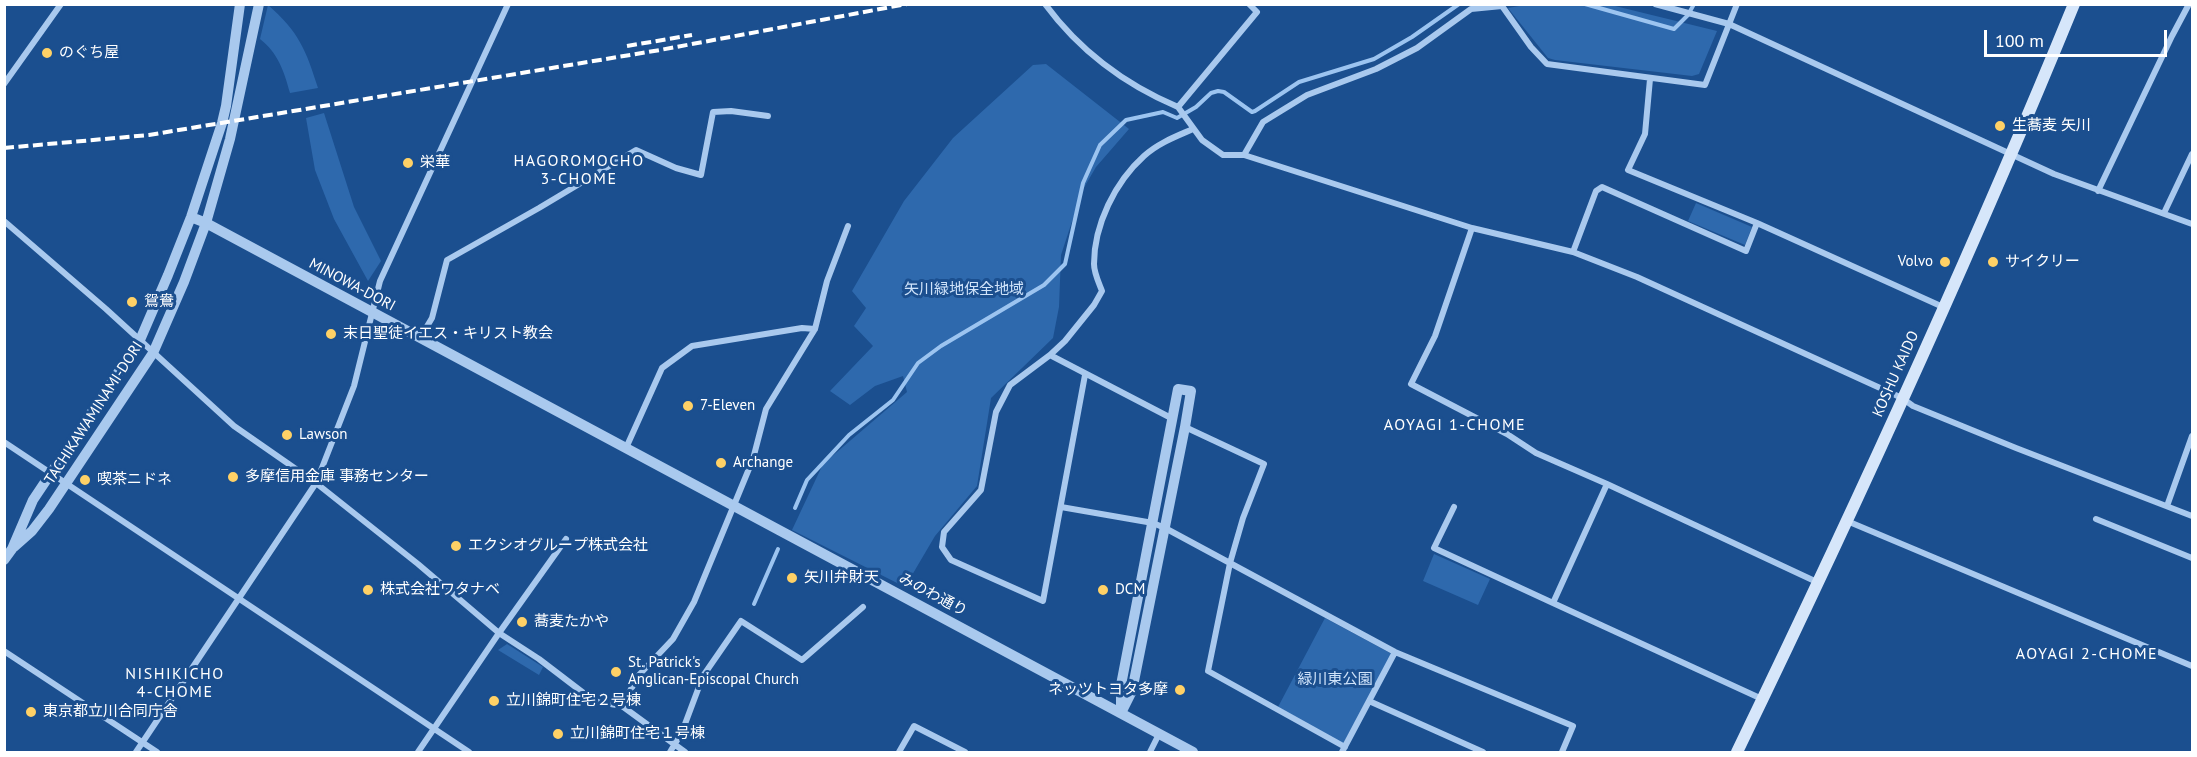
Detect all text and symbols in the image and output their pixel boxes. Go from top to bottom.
scale bar [1987,18,2170,56]
text: 100 m [1995,29,2044,52]
place label: のぐち屋 [59,44,119,62]
marker: のぐち屋 [40,46,54,60]
place label: 生蕎麦 矢川 [2012,117,2091,135]
marker: 生蕎麦 矢川 [1993,119,2007,133]
district label: HAGOROMOCHO 3-CHOME [513,151,645,189]
place label: 栄華 [420,154,450,172]
marker: 栄華 [401,156,415,170]
place label: Volvo [1898,253,1933,271]
place label: サイクリー [2005,253,2080,271]
street label: MINOWA-DORI [306,255,398,315]
marker: Volvo [1938,255,1952,269]
marker: サイクリー [1986,255,2000,269]
park label: 矢川緑地保全地域 [904,281,1024,299]
place label: 鴛鴦 [144,293,174,311]
marker: 鴛鴦 [125,295,139,309]
place label: 末日聖徒イエス・キリスト教会 [343,325,553,343]
marker: 末日聖徒イエス・キリスト教会 [324,327,338,341]
street label: KOSHU KAIDO [1869,328,1923,420]
street label: TACHIKAWAMINAMI-DORI [41,338,147,488]
place label: 7-Eleven [700,397,755,415]
marker: 7-Eleven [681,399,695,413]
district label: AOYAGI 1-CHOME [1384,415,1526,435]
place label: Lawson [299,426,347,444]
marker: Lawson [280,428,294,442]
place label: Archange [733,454,793,472]
marker: Archange [714,456,728,470]
place label: 多摩信用金庫 事務センター [245,468,429,486]
marker: 多摩信用金庫 事務センター [226,470,240,484]
place label: 喫茶ニドネ [97,471,172,489]
marker: 喫茶ニドネ [78,473,92,487]
place label: エクシオグループ株式会社 [468,537,648,555]
marker: エクシオグループ株式会社 [449,539,463,553]
place label: 矢川弁財天 [804,569,879,587]
street label: みのわ通り [896,569,970,621]
marker: 矢川弁財天 [785,571,799,585]
place label: 株式会社ワタナベ [380,581,500,599]
place label: DCM [1115,581,1145,599]
marker: 株式会社ワタナベ [361,583,375,597]
marker: DCM [1096,583,1110,597]
place label: 蕎麦たかや [534,613,609,631]
marker: 蕎麦たかや [515,615,529,629]
district label: AOYAGI 2-CHOME [2016,644,2158,664]
place label: St. Patrick's Anglican-Episcopal Church [628,654,799,689]
district label: NISHIKICHO 4-CHOME [125,664,225,702]
marker: St. Patrick's Anglican-Episcopal Church [609,665,623,679]
park label: 緑川東公園 [1298,671,1372,689]
place label: ネッツトヨタ多摩 [1048,681,1168,699]
marker: ネッツトヨタ多摩 [1173,683,1187,697]
place label: 立川錦町住宅２号棟 [506,692,641,710]
marker: 立川錦町住宅２号棟 [487,694,501,708]
place label: 東京都立川合同庁舎 [43,703,178,721]
marker: 東京都立川合同庁舎 [24,705,38,719]
place label: 立川錦町住宅１号棟 [570,725,705,743]
marker: 立川錦町住宅１号棟 [551,727,565,741]

